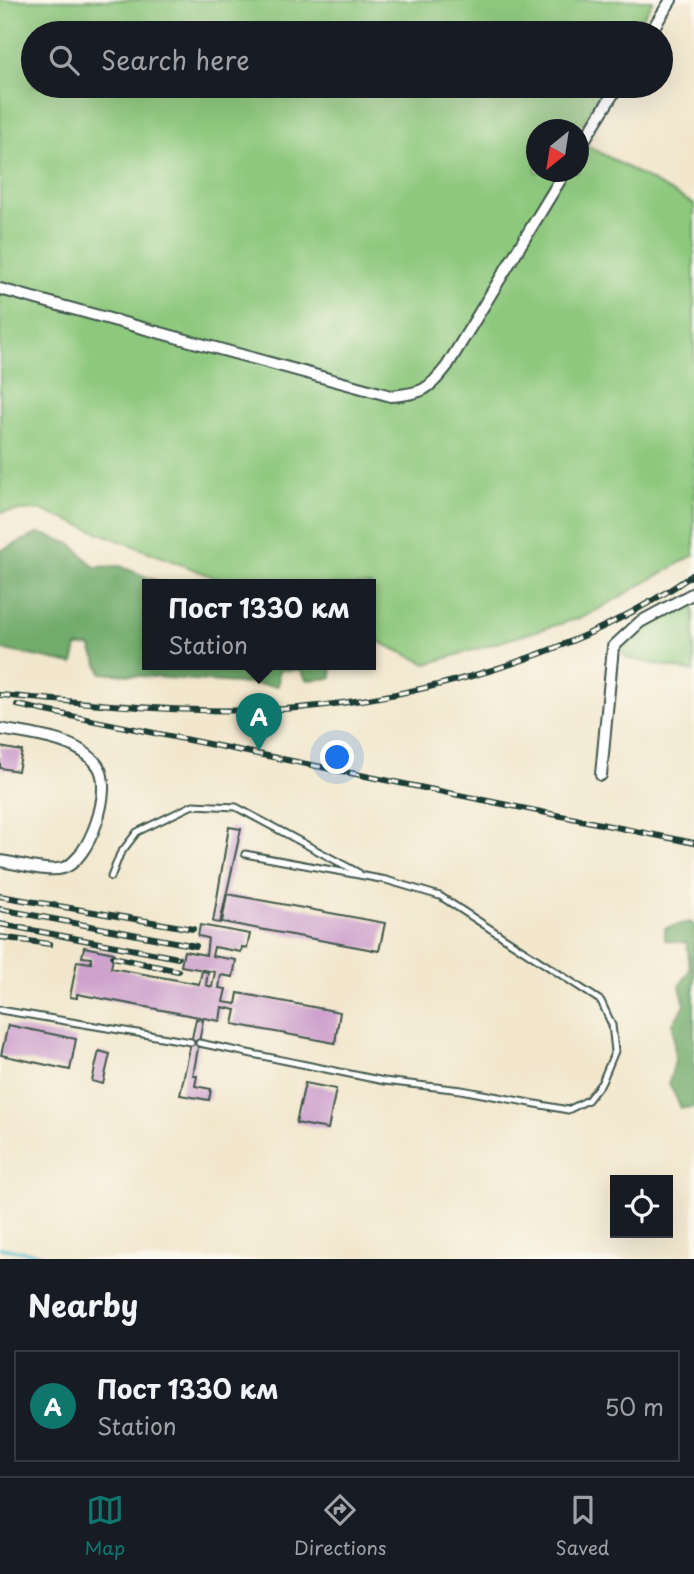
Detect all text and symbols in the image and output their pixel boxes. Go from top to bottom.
search box [21,21,673,98]
text: Search here [101,40,250,79]
icon: search [45,41,83,79]
north arrow [526,119,589,182]
popup [142,579,376,670]
text: Пост 1330 км [168,588,350,627]
text: Station [168,627,248,662]
pin: A [236,693,282,751]
your location [320,740,354,774]
map controls [610,1175,673,1238]
button: locate [610,1175,673,1238]
text: Nearby [28,1282,138,1327]
text: Пост 1330 км [97,1369,278,1408]
text: A [44,1389,62,1424]
text: 50 m [604,1389,664,1424]
text: Station [97,1408,177,1443]
tab: Map [85,1491,125,1561]
tab: Directions [294,1491,387,1561]
tab: Saved [556,1491,609,1561]

